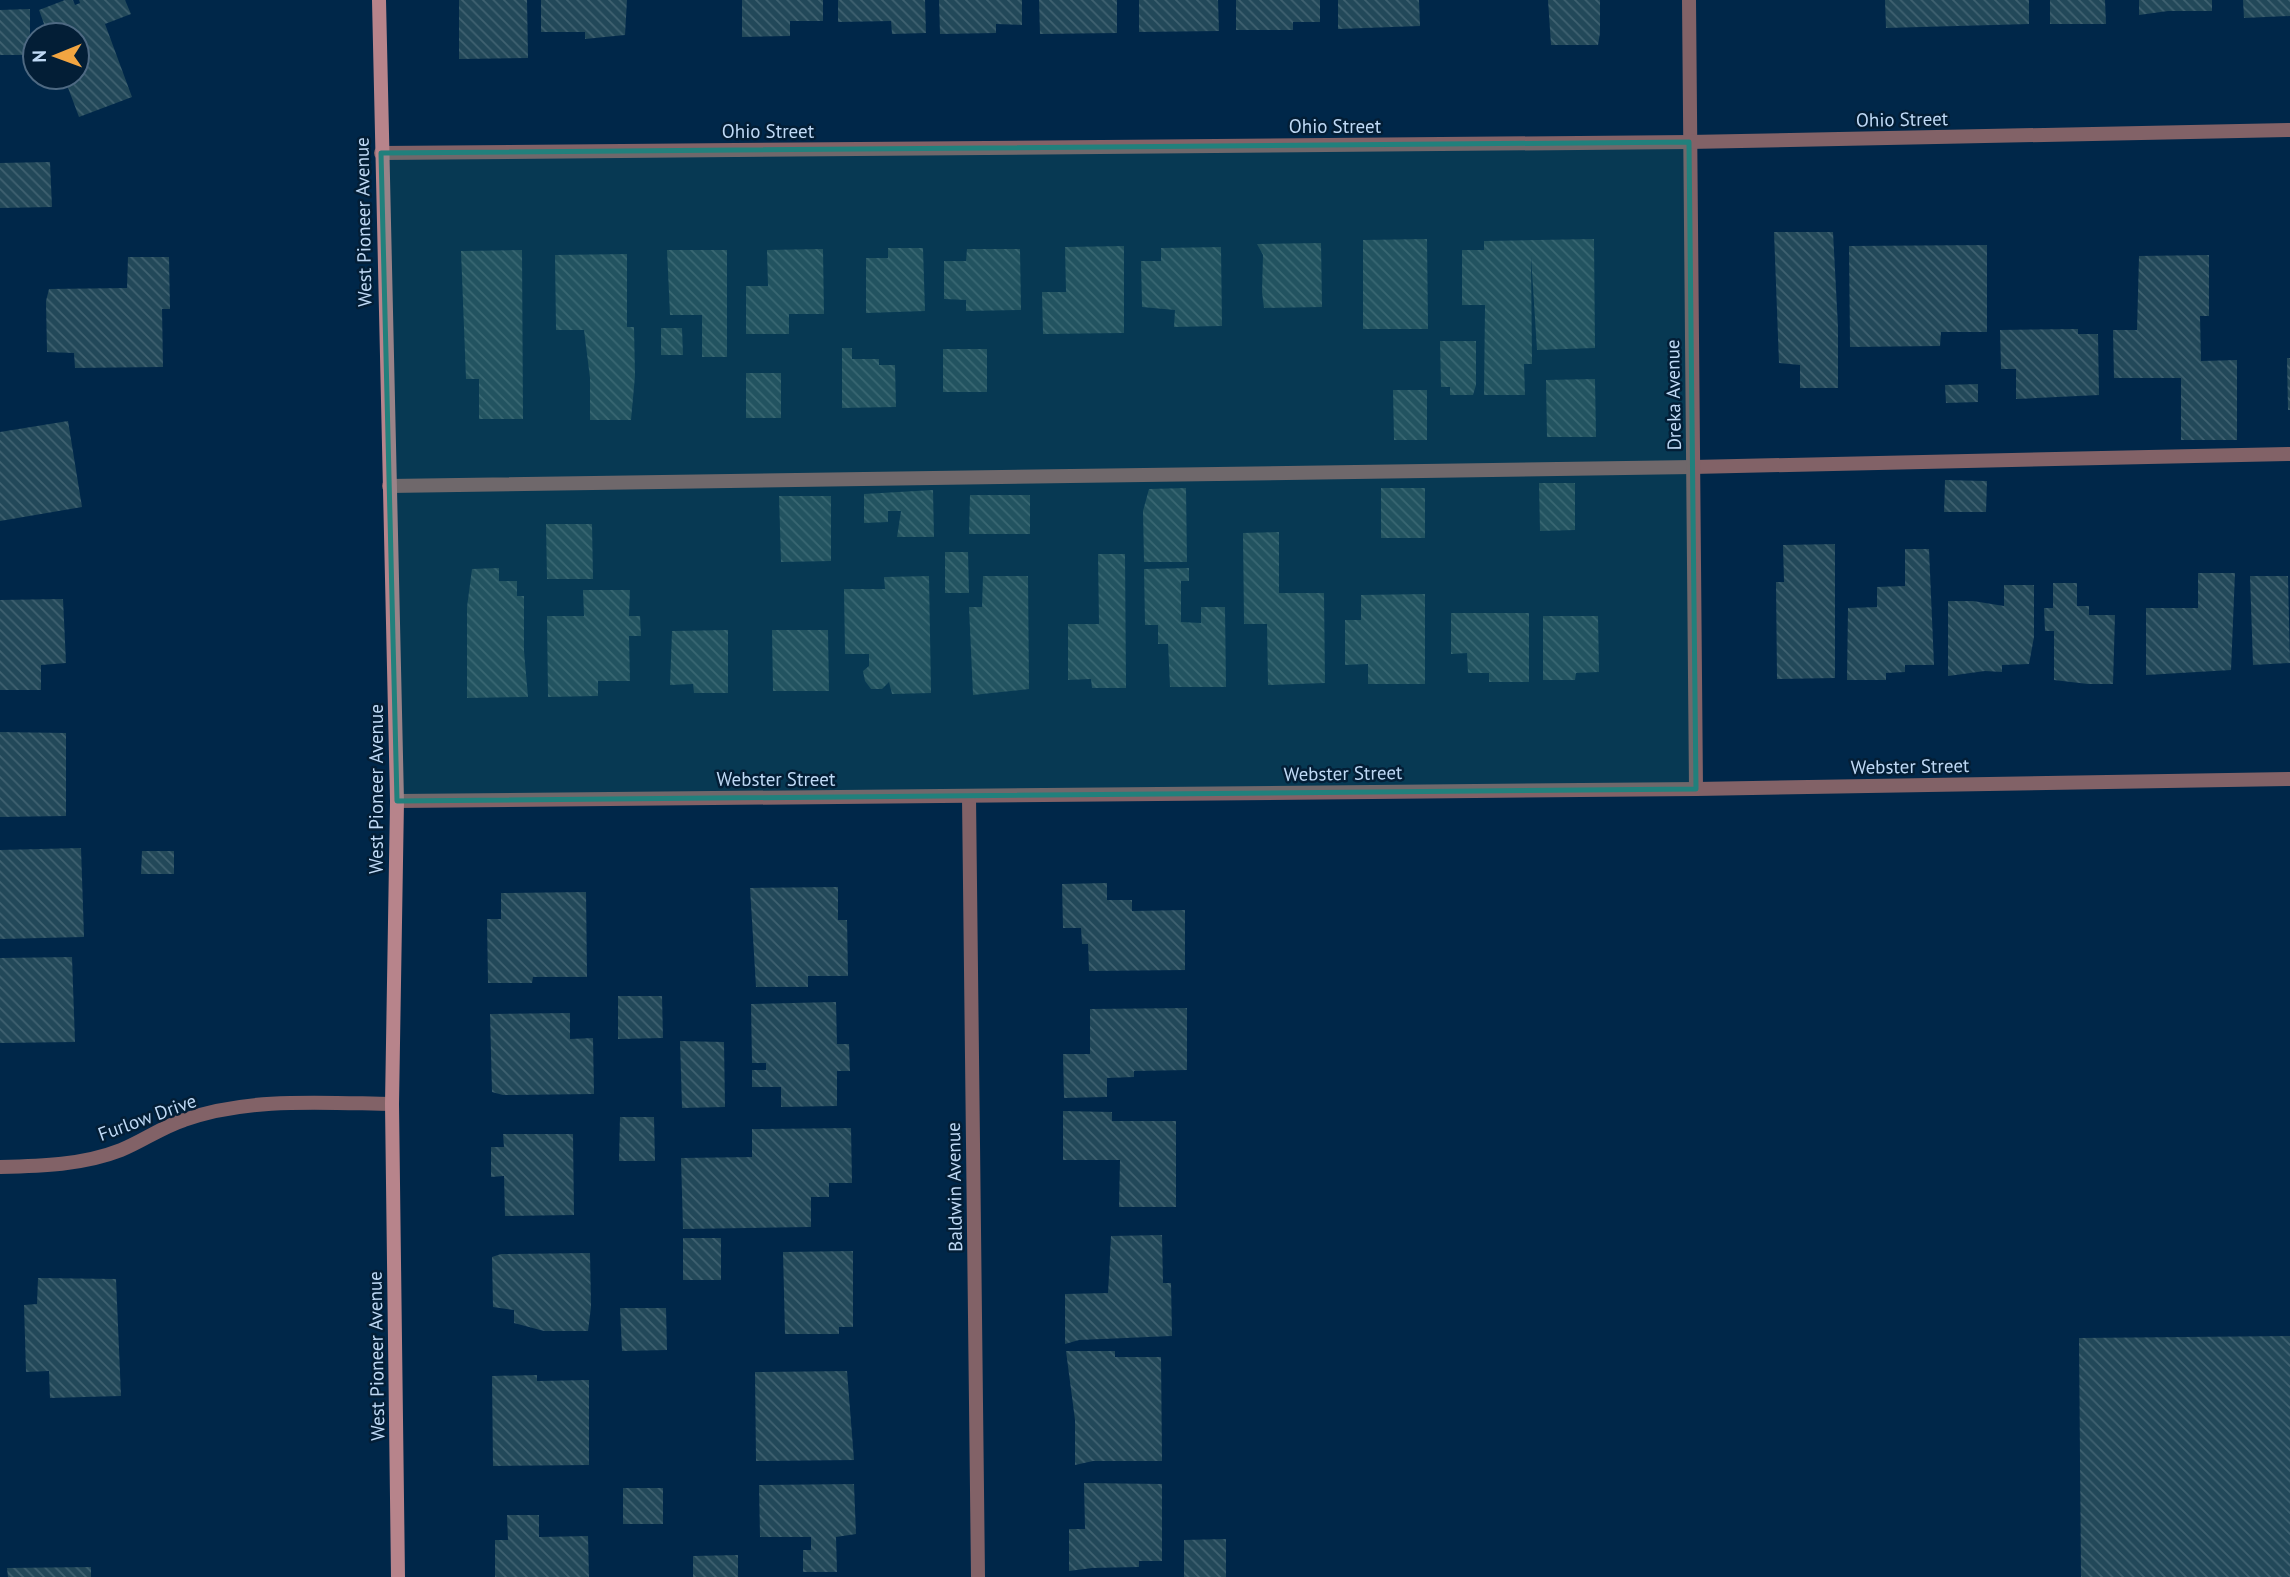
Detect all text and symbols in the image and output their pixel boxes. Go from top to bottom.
north arrow [21,21,91,91]
text: N [27,50,51,63]
street label: Ohio Street [1856,106,1949,132]
street label: Ohio Street [1289,114,1382,138]
street label: Ohio Street [722,119,815,143]
street label: West Pioneer Avenue [350,137,376,307]
street label: Dreka Avenue [1660,339,1686,451]
street label: West Pioneer Avenue [364,704,388,874]
street label: Webster Street [1850,753,1970,779]
street label: Webster Street [1283,760,1403,786]
street label: Webster Street [717,767,836,791]
street label: Furlow Drive [94,1088,200,1146]
street label: Baldwin Avenue [941,1122,967,1252]
street label: West Pioneer Avenue [363,1271,389,1441]

